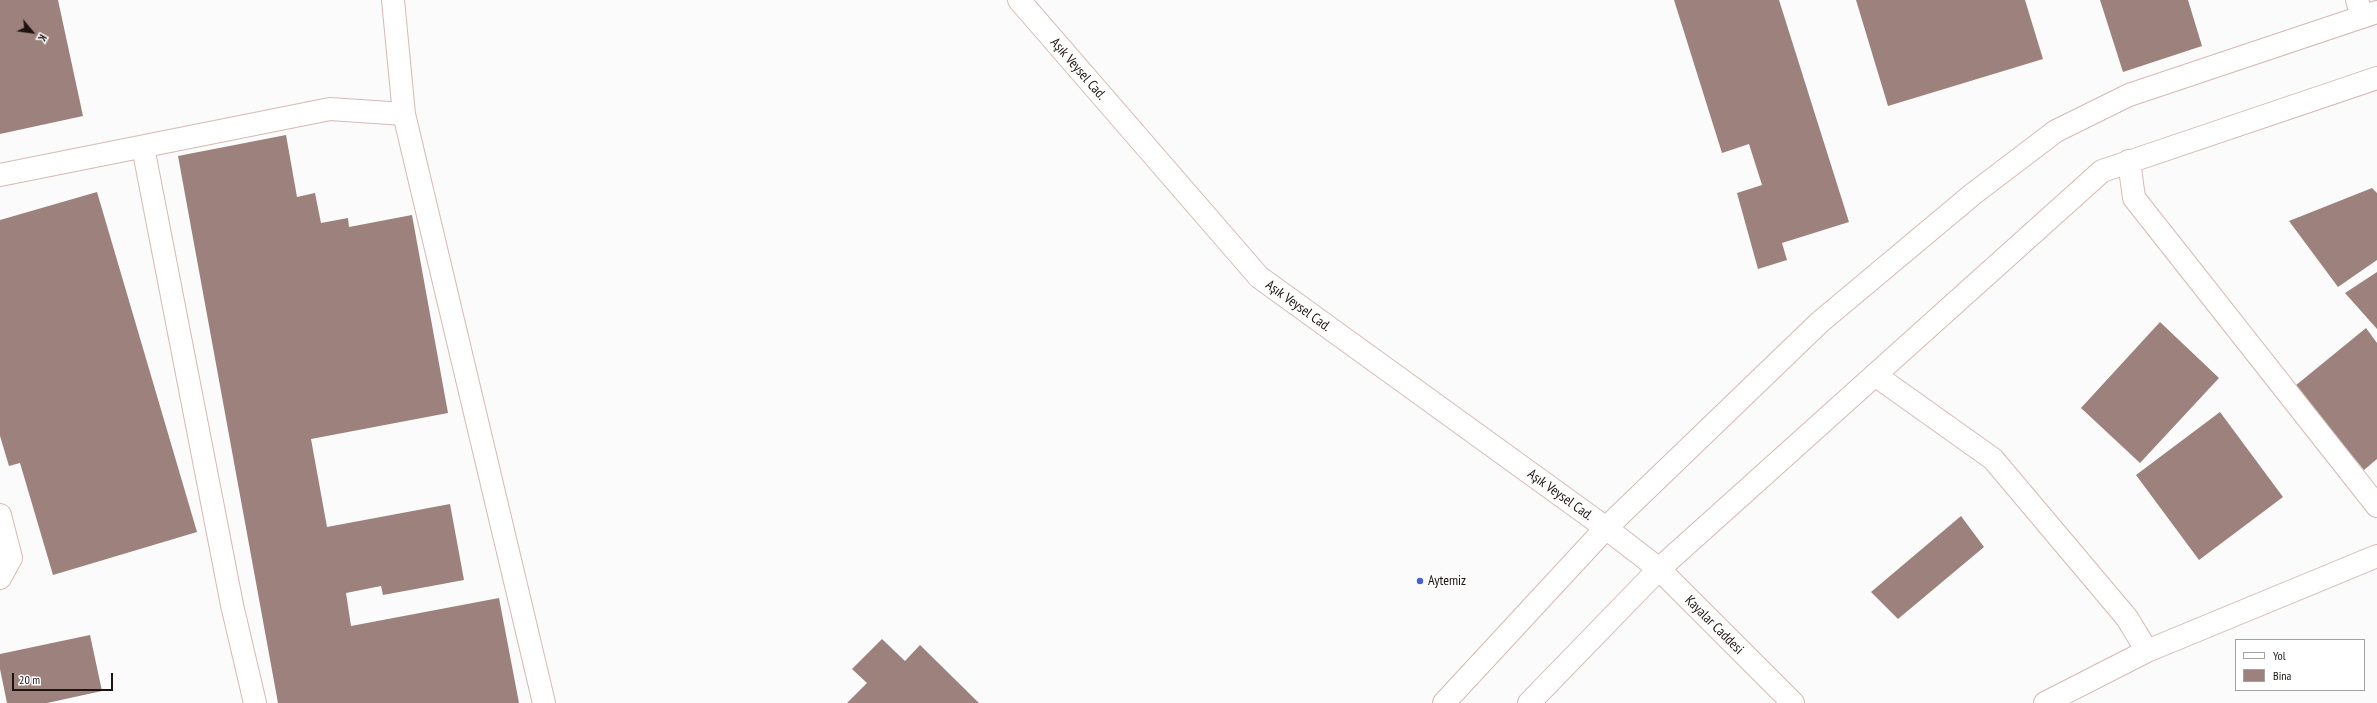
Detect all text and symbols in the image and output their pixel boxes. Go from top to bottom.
north arrow [12,12,52,52]
text: K [35,32,50,44]
street label: Aşık Veysel Cad. [1047,35,1109,103]
street label: Aşık Veysel Cad. [1262,277,1334,335]
street label: Aşık Veysel Cad. [1524,466,1596,524]
place label: Aytemiz [1428,573,1466,589]
marker: Aytemiz [1415,576,1425,586]
street label: Kayalar Caddesi [1681,592,1747,658]
legend [2235,639,2365,691]
text: Yol [2273,648,2286,663]
scale bar [14,665,115,691]
text: Bina [2273,668,2291,683]
text: 20 m [19,672,40,687]

